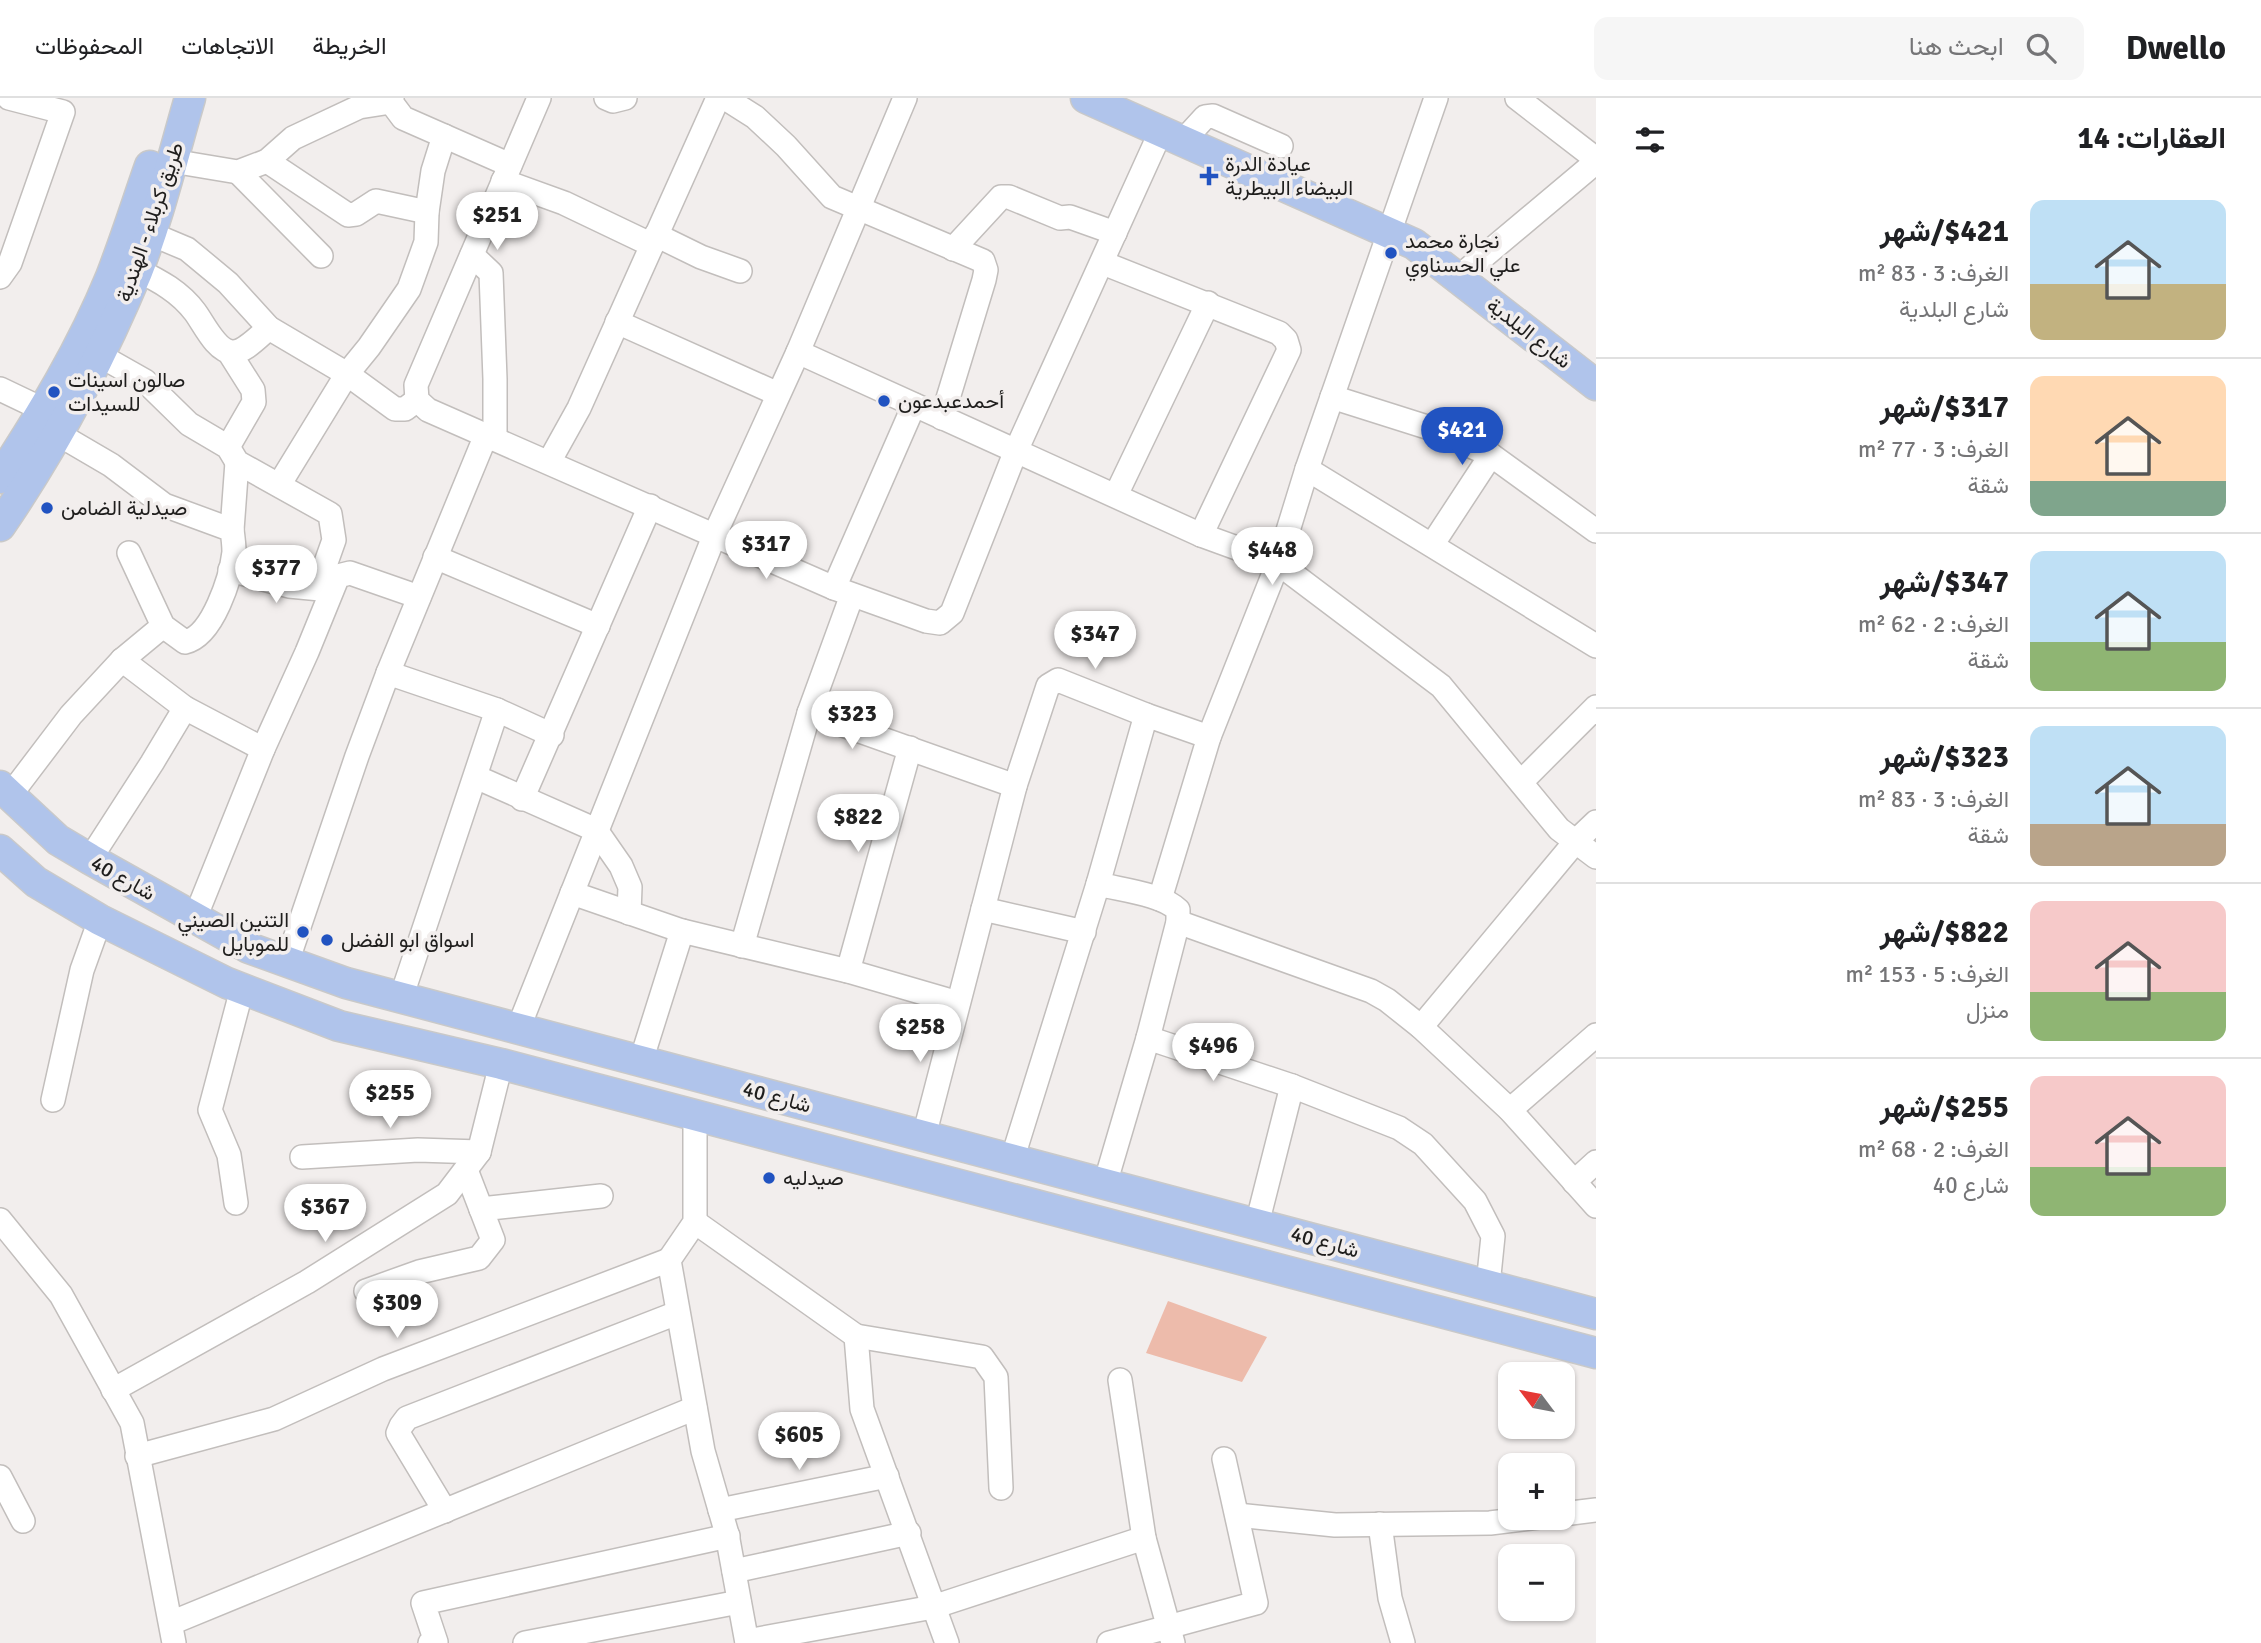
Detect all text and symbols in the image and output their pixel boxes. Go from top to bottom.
search box [1594,17,2084,80]
text: Dwello [2126,28,2226,69]
icon: search [2022,29,2060,67]
text: المحفوظات [35,31,143,61]
text: الاتجاهات [181,31,274,61]
text: الخريطة [312,31,387,61]
text: ابحث هنا [1909,31,2004,63]
text: العقارات: 14 [2078,120,2226,157]
icon: filters [1631,121,1669,159]
street label: طريق كربلاء - الهندية [111,139,189,305]
place label: عيادة الدرة البيضاء البيطرية [1225,151,1353,201]
marker: عيادة الدرة البيضاء البيطرية [1199,166,1219,186]
pin: $251 [456,192,538,252]
text: $251 [472,200,522,229]
text: $421/شهر [1880,213,2009,250]
place label: نجارة محمد علي الحسناوي [1405,228,1521,282]
icon: home [2086,228,2170,312]
marker: نجارة محمد علي الحسناوي [1383,245,1399,261]
text: الغرف: 3 · 83 m² [1858,259,2009,288]
street label: شارع البلدية [1481,292,1577,375]
text: شارع البلدية [1899,295,2009,324]
place label: صالون اسينات للسيدات [68,367,185,417]
marker: صالون اسينات للسيدات [46,384,62,400]
place label: أحمدعبدعون [898,388,1004,414]
text: $317/شهر [1880,389,2009,426]
marker: أحمدعبدعون [876,393,892,409]
icon: home [2086,404,2170,488]
pin: $421 [1421,408,1503,467]
text: $421 [1437,415,1487,444]
text: الغرف: 3 · 77 m² [1858,435,2009,464]
text: شقة [1967,471,2009,500]
place label: صيدلية الضامن [61,495,187,521]
marker: صيدلية الضامن [39,500,55,516]
pin: $317 [725,522,807,581]
pin: $448 [1231,528,1313,587]
text: $317 [741,529,791,558]
text: $448 [1247,535,1297,564]
pin: $377 [235,546,317,605]
text: $377 [251,553,301,582]
text: $347/شهر [1880,564,2009,601]
icon: home [2086,579,2170,663]
text: الغرف: 2 · 62 m² [1858,610,2009,639]
pin: $347 [1054,612,1136,671]
text: $347 [1070,619,1120,648]
text: شقة [1967,646,2009,675]
pin: $323 [811,692,893,751]
text: $323 [827,699,877,728]
text: $323/شهر [1880,739,2009,776]
icon: home [2086,754,2170,838]
text: الغرف: 3 · 83 m² [1858,785,2009,814]
pin: $822 [817,794,899,854]
text: $822 [833,802,883,831]
text: شقة [1967,821,2009,850]
street label: شارع 40 [86,850,160,907]
place label: التنين الصيني للموبايل [178,907,289,957]
text: $822/شهر [1880,914,2009,951]
marker: التنين الصيني للموبايل [295,924,311,940]
place label: اسواق ابو الفضل [341,927,474,953]
icon: home [2086,929,2170,1013]
marker: اسواق ابو الفضل [319,932,335,948]
text: الغرف: 5 · 153 m² [1846,960,2009,989]
text: منزل [1966,996,2009,1025]
pin: $258 [879,1004,961,1064]
text: $258 [895,1012,945,1041]
pin: $496 [1172,1024,1254,1083]
text: $496 [1188,1031,1238,1060]
pin: $255 [349,1070,431,1130]
street label: شارع 40 [740,1075,814,1120]
text: $255 [365,1078,415,1107]
text: $255/شهر [1880,1089,2009,1126]
icon: home [2086,1104,2170,1188]
text: الغرف: 2 · 68 m² [1858,1135,2009,1164]
place label: صيدليه [783,1165,844,1191]
marker: صيدليه [761,1170,777,1186]
text: شارع 40 [1933,1171,2009,1200]
pin: $367 [284,1184,366,1244]
text: $367 [300,1192,350,1221]
street label: شارع 40 [1288,1220,1362,1265]
pin: $309 [356,1280,438,1340]
text: $309 [372,1288,422,1317]
north arrow [1498,1362,1575,1438]
map controls [1498,1362,1575,1621]
pin: $605 [758,1412,840,1472]
text: $605 [774,1420,824,1449]
button: + [1498,1453,1575,1530]
button: − [1498,1544,1575,1621]

